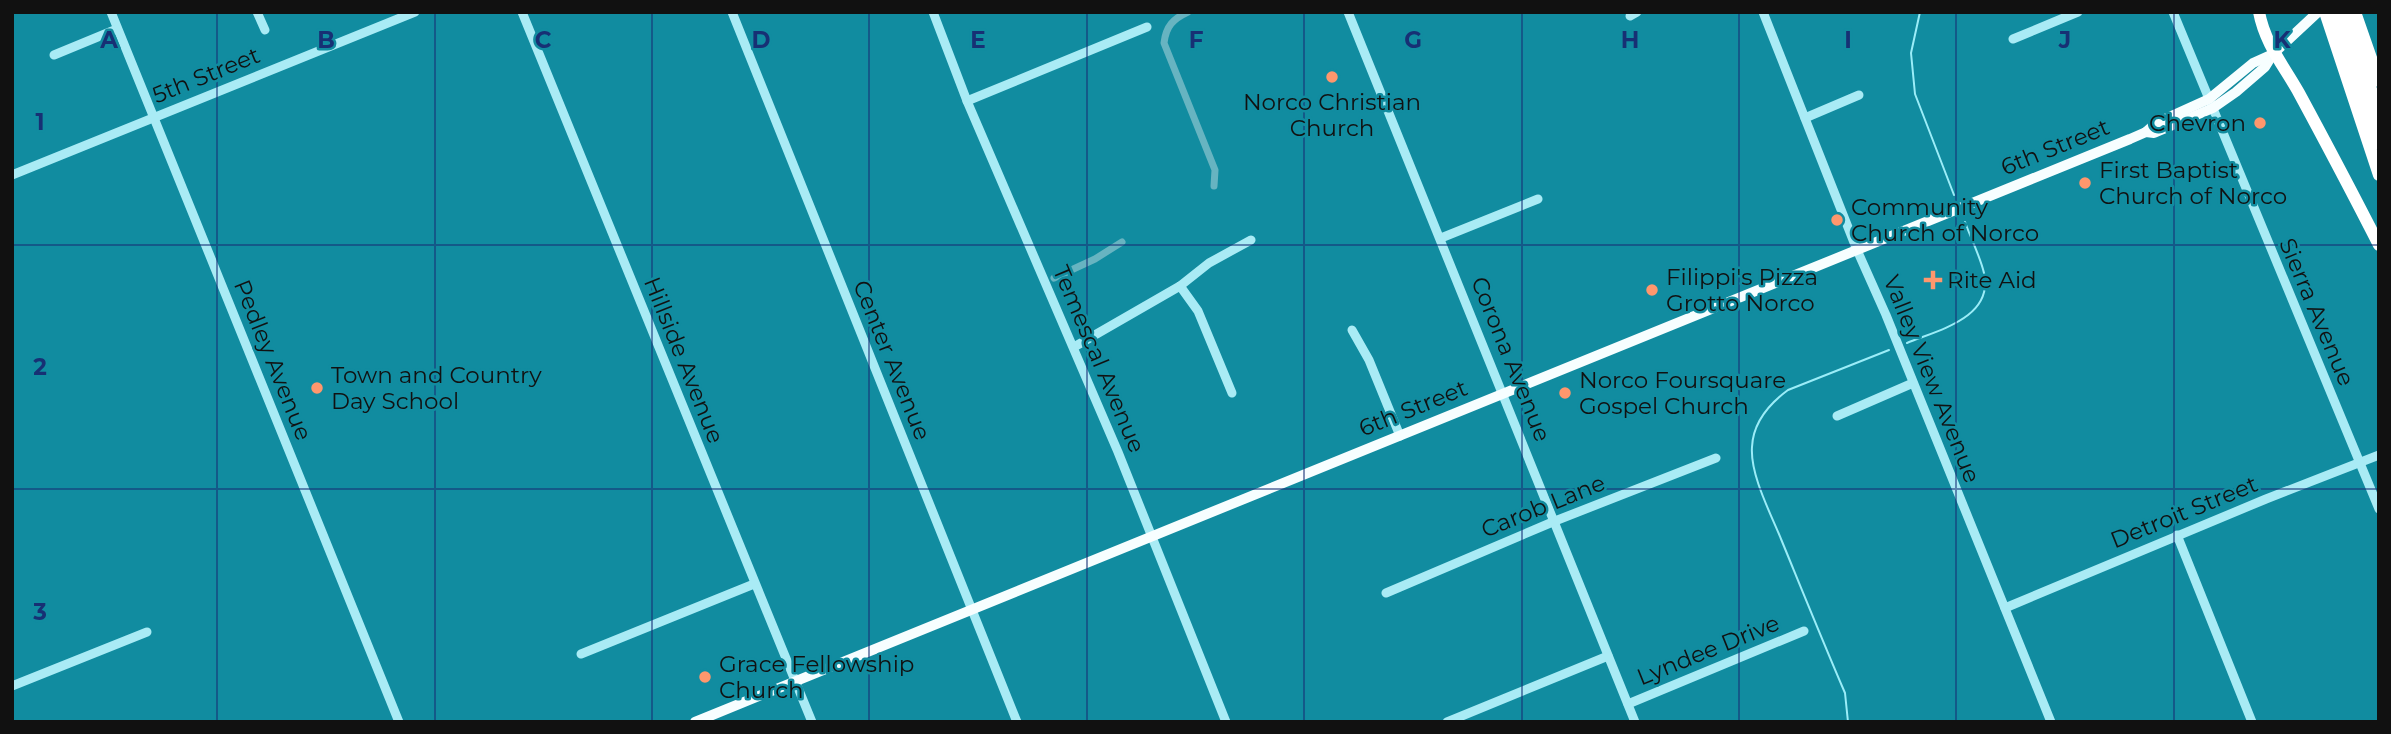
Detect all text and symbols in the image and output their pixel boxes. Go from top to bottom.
text: A [99,26,118,54]
text: B [317,26,335,54]
text: C [535,26,552,54]
text: D [752,26,771,54]
text: E [970,26,986,54]
text: F [1189,26,1204,54]
text: G [1404,26,1422,54]
text: H [1621,26,1639,54]
text: I [1844,26,1852,54]
text: J [2058,26,2071,54]
text: K [2273,26,2291,54]
street label: 5th Street [148,41,264,109]
marker: Norco Christian Church [1324,69,1340,85]
place label: Norco Christian Church [1243,88,1421,142]
text: 1 [35,108,45,136]
place label: Chevron [2149,109,2246,137]
street label: 6th Street [1997,113,2113,181]
marker: Chevron [2252,115,2268,131]
place label: First Baptist Church of Norco [2099,156,2287,210]
marker: First Baptist Church of Norco [2077,175,2093,191]
place label: Community Church of Norco [1851,193,2039,247]
marker: Community Church of Norco [1829,212,1845,228]
street label: Sierra Avenue [2273,234,2361,390]
street label: Temescal Avenue [1047,261,1151,457]
place label: Filippi's Pizza Grotto Norco [1666,263,1818,317]
place label: Rite Aid [1947,266,2037,294]
street label: Valley View Avenue [1878,271,1986,487]
street label: Corona Avenue [1465,272,1557,446]
marker: Rite Aid [1925,272,1941,288]
street label: Hillside Avenue [638,273,730,447]
street label: Pedley Avenue [228,276,318,444]
street label: Center Avenue [847,276,937,444]
marker: Filippi's Pizza Grotto Norco [1644,282,1660,298]
text: 2 [33,353,47,381]
place label: Town and Country Day School [331,361,542,415]
place label: Norco Foursquare Gospel Church [1579,366,1786,420]
street label: 6th Street [1355,374,1471,442]
marker: Town and Country Day School [309,380,325,396]
marker: Norco Foursquare Gospel Church [1557,385,1573,401]
street label: Carob Lane [1477,468,1609,544]
street label: Detroit Street [2106,470,2262,554]
text: 3 [32,598,47,626]
street label: Lyndee Drive [1633,609,1783,691]
place label: Grace Fellowship Church [719,650,914,704]
marker: Grace Fellowship Church [697,669,713,685]

